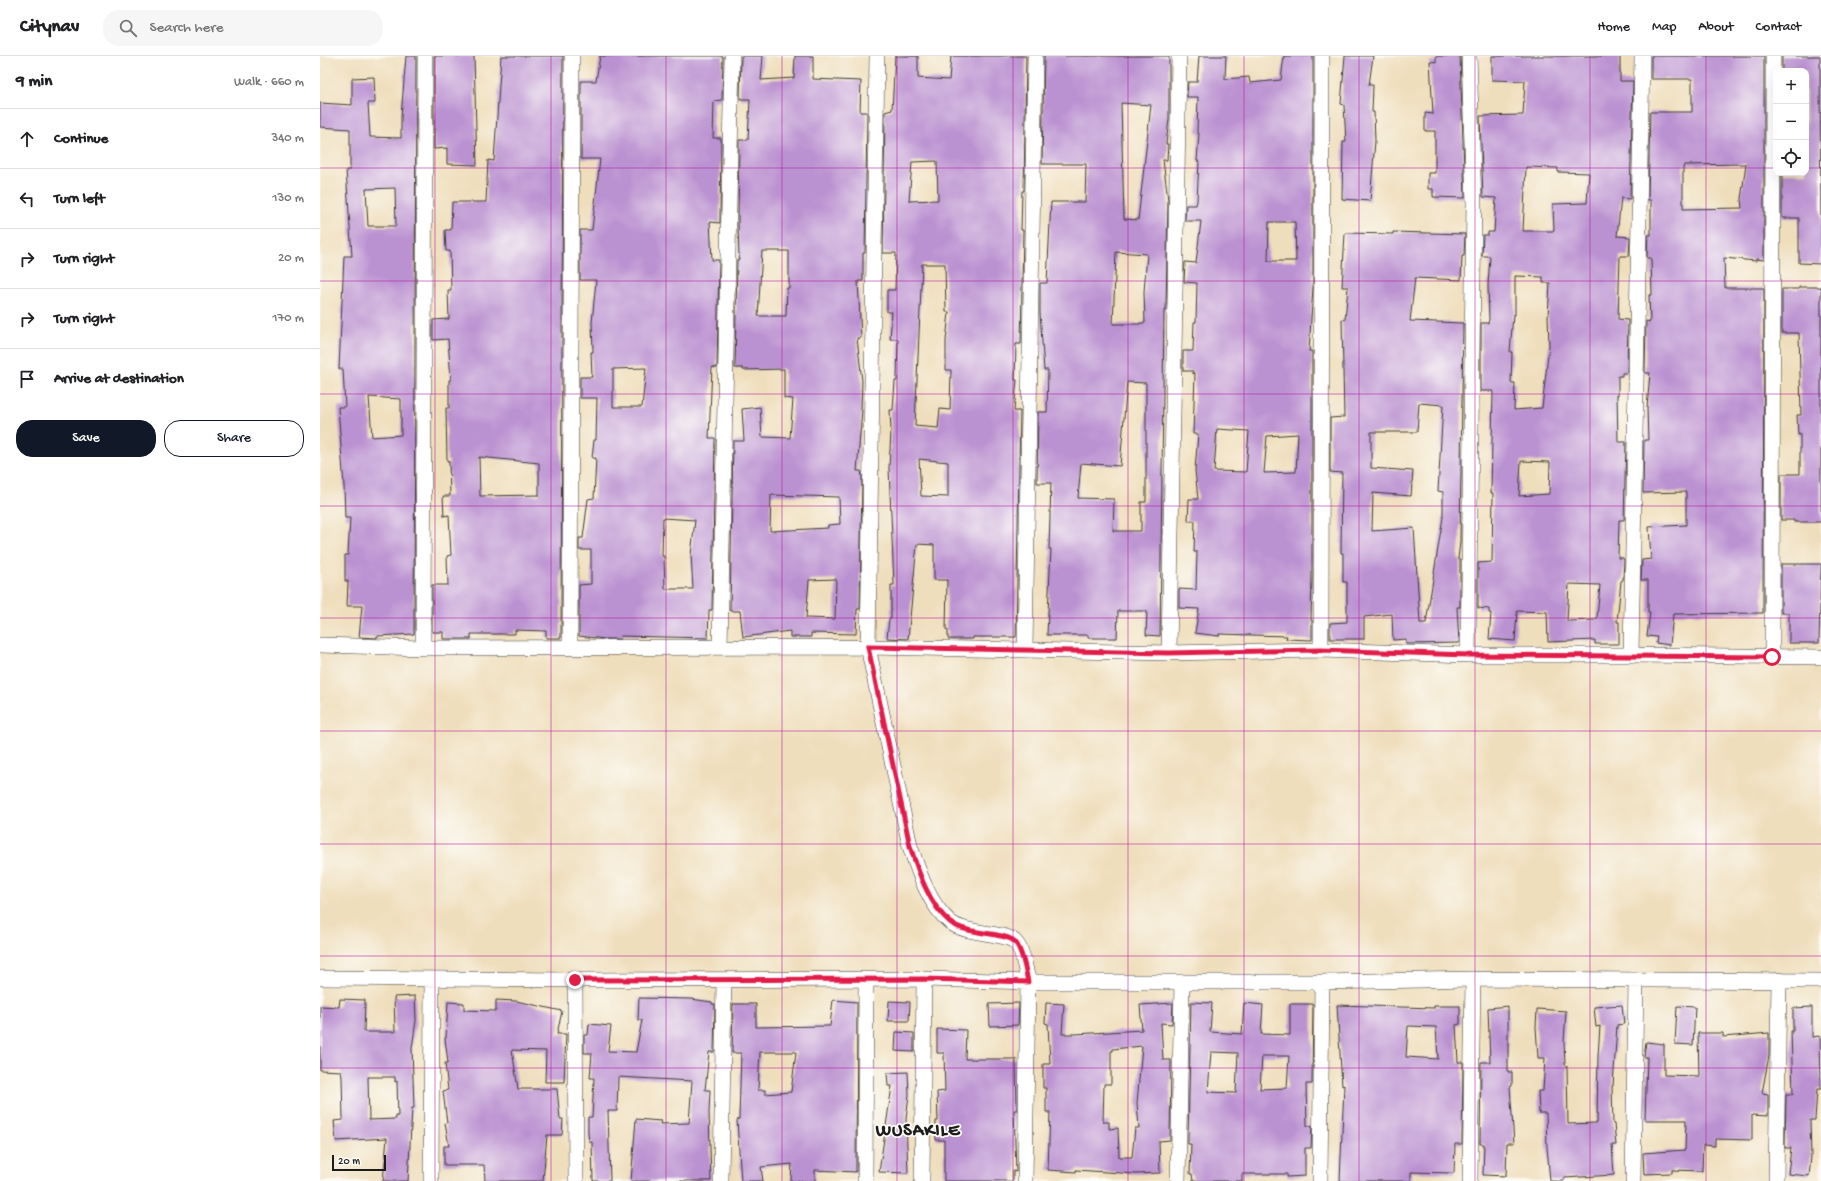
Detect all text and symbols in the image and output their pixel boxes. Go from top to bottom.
search box [103,10,383,46]
text: Citynav [20,16,79,39]
icon: search [117,17,139,39]
text: Search here [149,19,223,37]
text: Home [1598,19,1630,36]
text: Map [1652,19,1676,36]
text: About [1698,19,1734,36]
text: Contact [1756,19,1801,36]
map controls [1773,68,1809,176]
button: + [1773,68,1809,104]
text: 9 min [16,72,52,92]
text: Walk · 660 m [234,75,304,90]
button: − [1773,104,1809,140]
icon: ahead [16,128,38,150]
text: Continue [54,130,108,148]
text: 340 m [271,131,304,146]
button: locate [1773,140,1809,176]
icon: left [16,188,38,210]
text: Turn left [54,190,105,208]
text: 130 m [272,191,304,206]
icon: right [16,248,38,270]
text: Turn right [54,250,114,268]
text: 20 m [278,251,304,266]
icon: right [16,308,38,330]
text: Turn right [54,310,114,328]
text: 170 m [272,311,304,326]
icon: arrive [16,368,38,390]
text: Arrive at destination [54,370,184,388]
button: Save [16,420,156,457]
button: Share [164,420,304,457]
route start [1763,648,1781,666]
route end [566,971,584,989]
district label: WUSAKILE [875,1121,961,1142]
scale bar [332,1153,386,1172]
text: 20 m [338,1156,360,1168]

